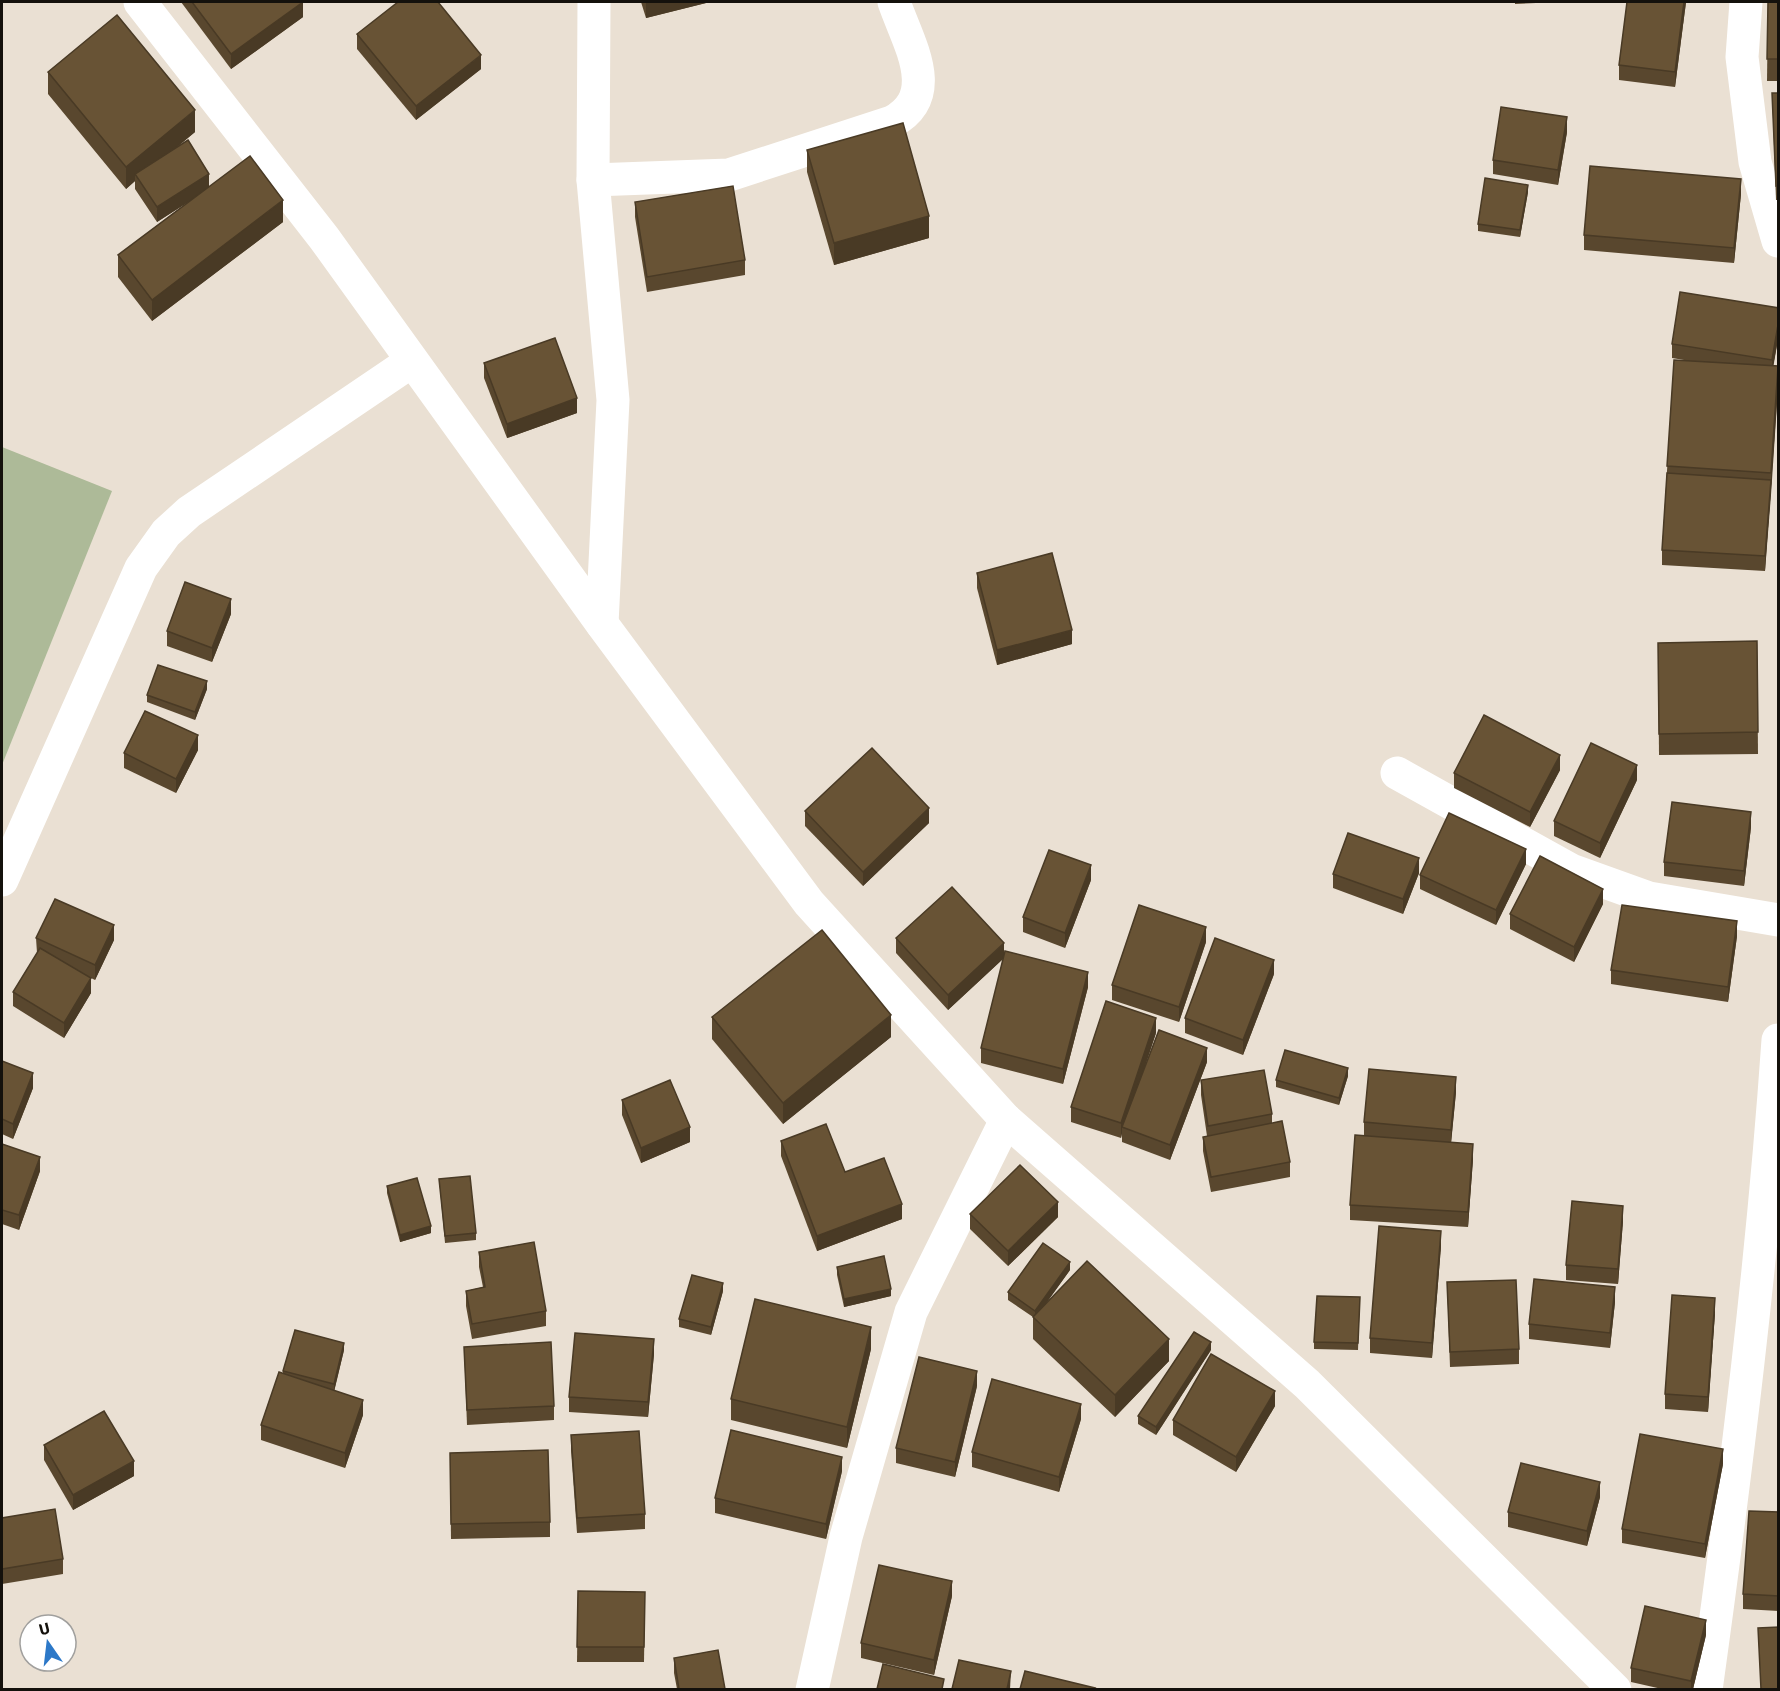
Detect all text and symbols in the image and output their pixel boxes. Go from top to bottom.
north arrow [18,1613,78,1673]
text: U [37,1618,52,1640]

